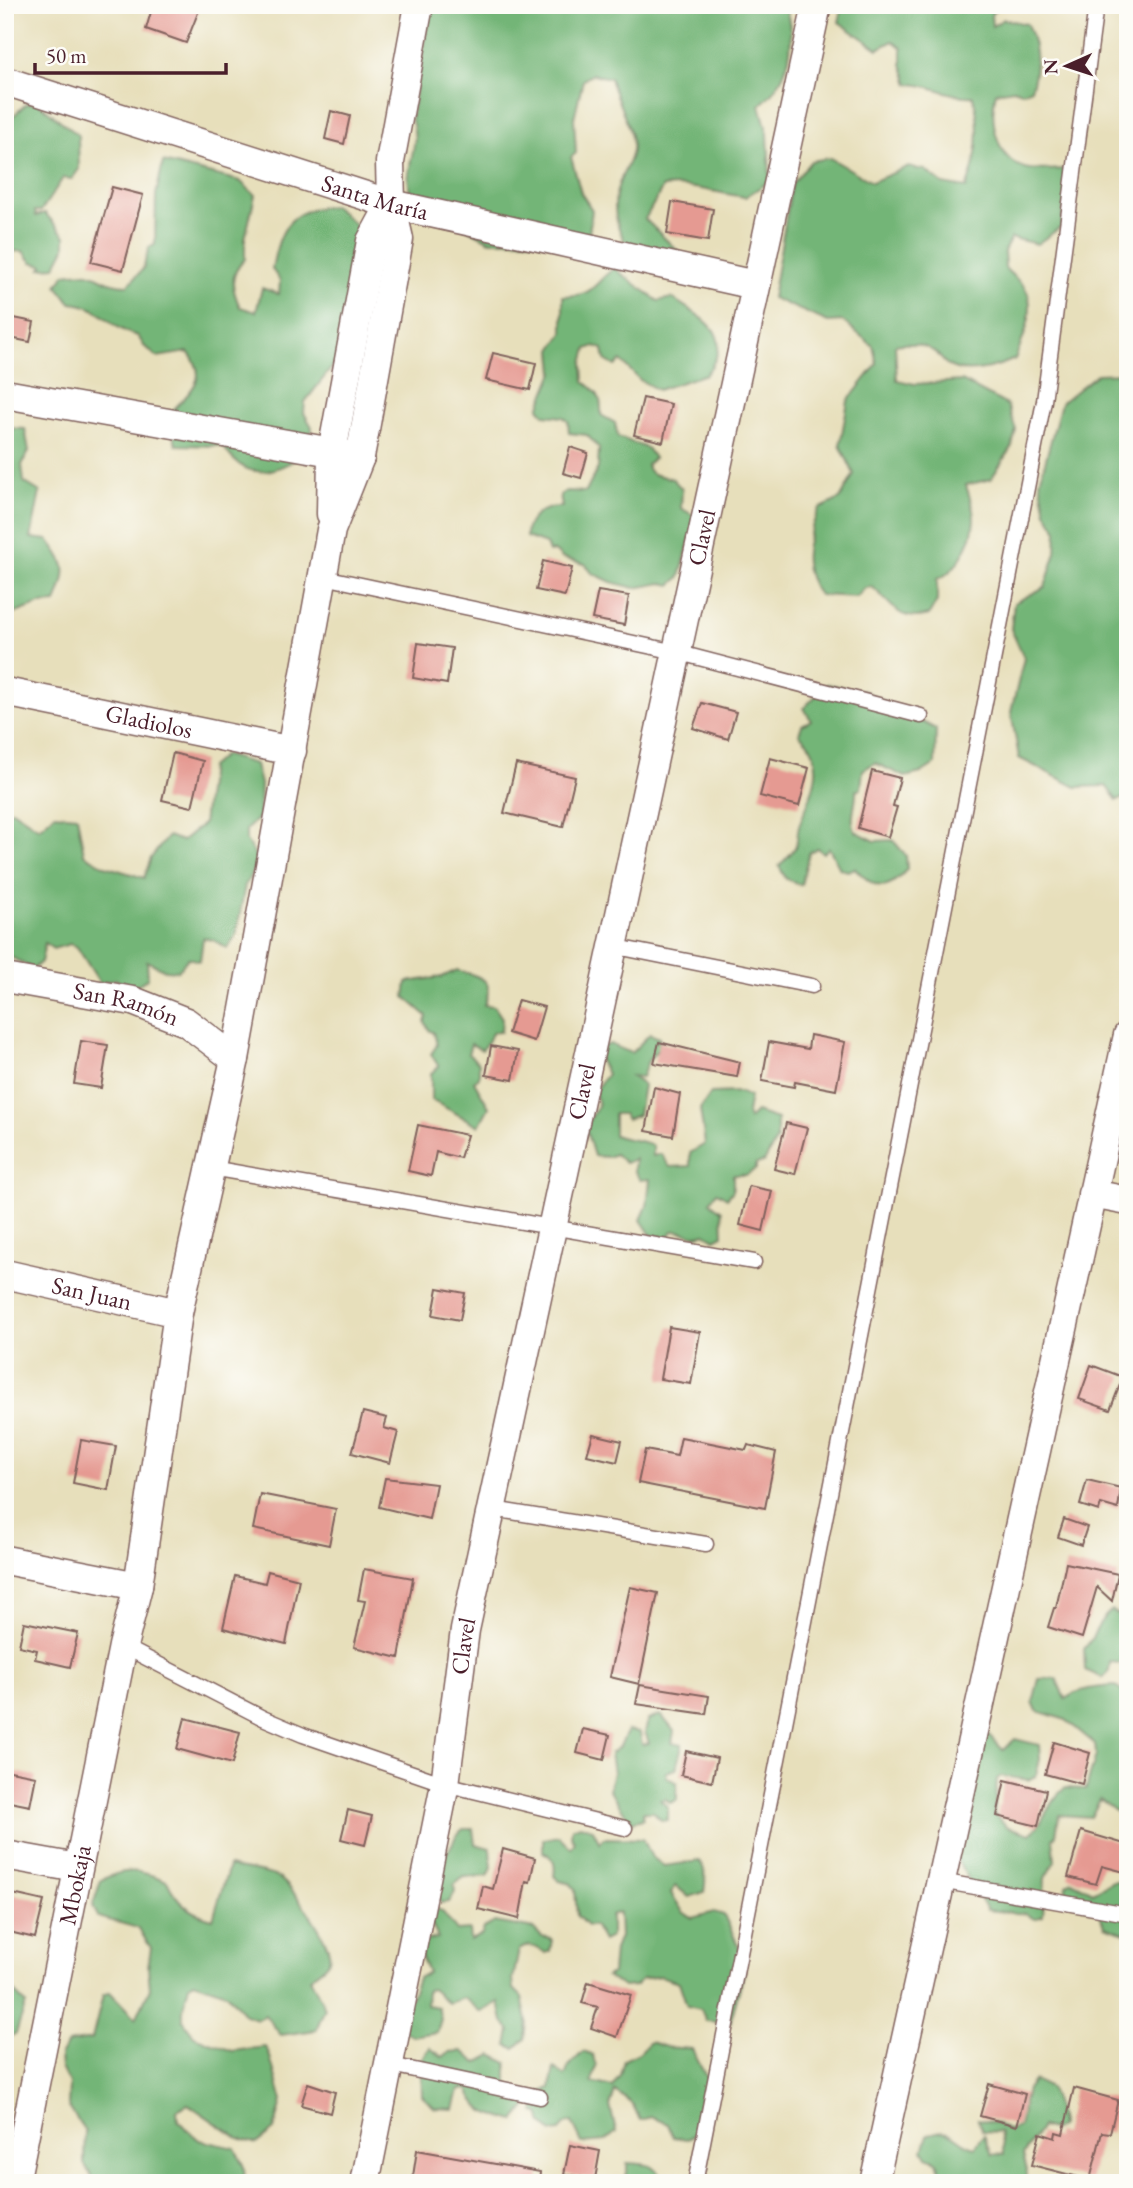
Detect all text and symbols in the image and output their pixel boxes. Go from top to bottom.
scale bar [35,32,226,76]
north arrow [1032,32,1102,102]
text: 50 m [46,42,87,69]
text: N [1038,58,1063,75]
street label: Santa María [318,167,432,227]
street label: Clavel [680,506,722,569]
street label: Gladiolos [103,697,195,745]
street label: San Ramón [71,975,184,1033]
street label: Clavel [560,1060,602,1123]
street label: San Juan [49,1269,135,1317]
street label: Clavel [443,1614,482,1676]
street label: Mbokaja [51,1842,98,1928]

